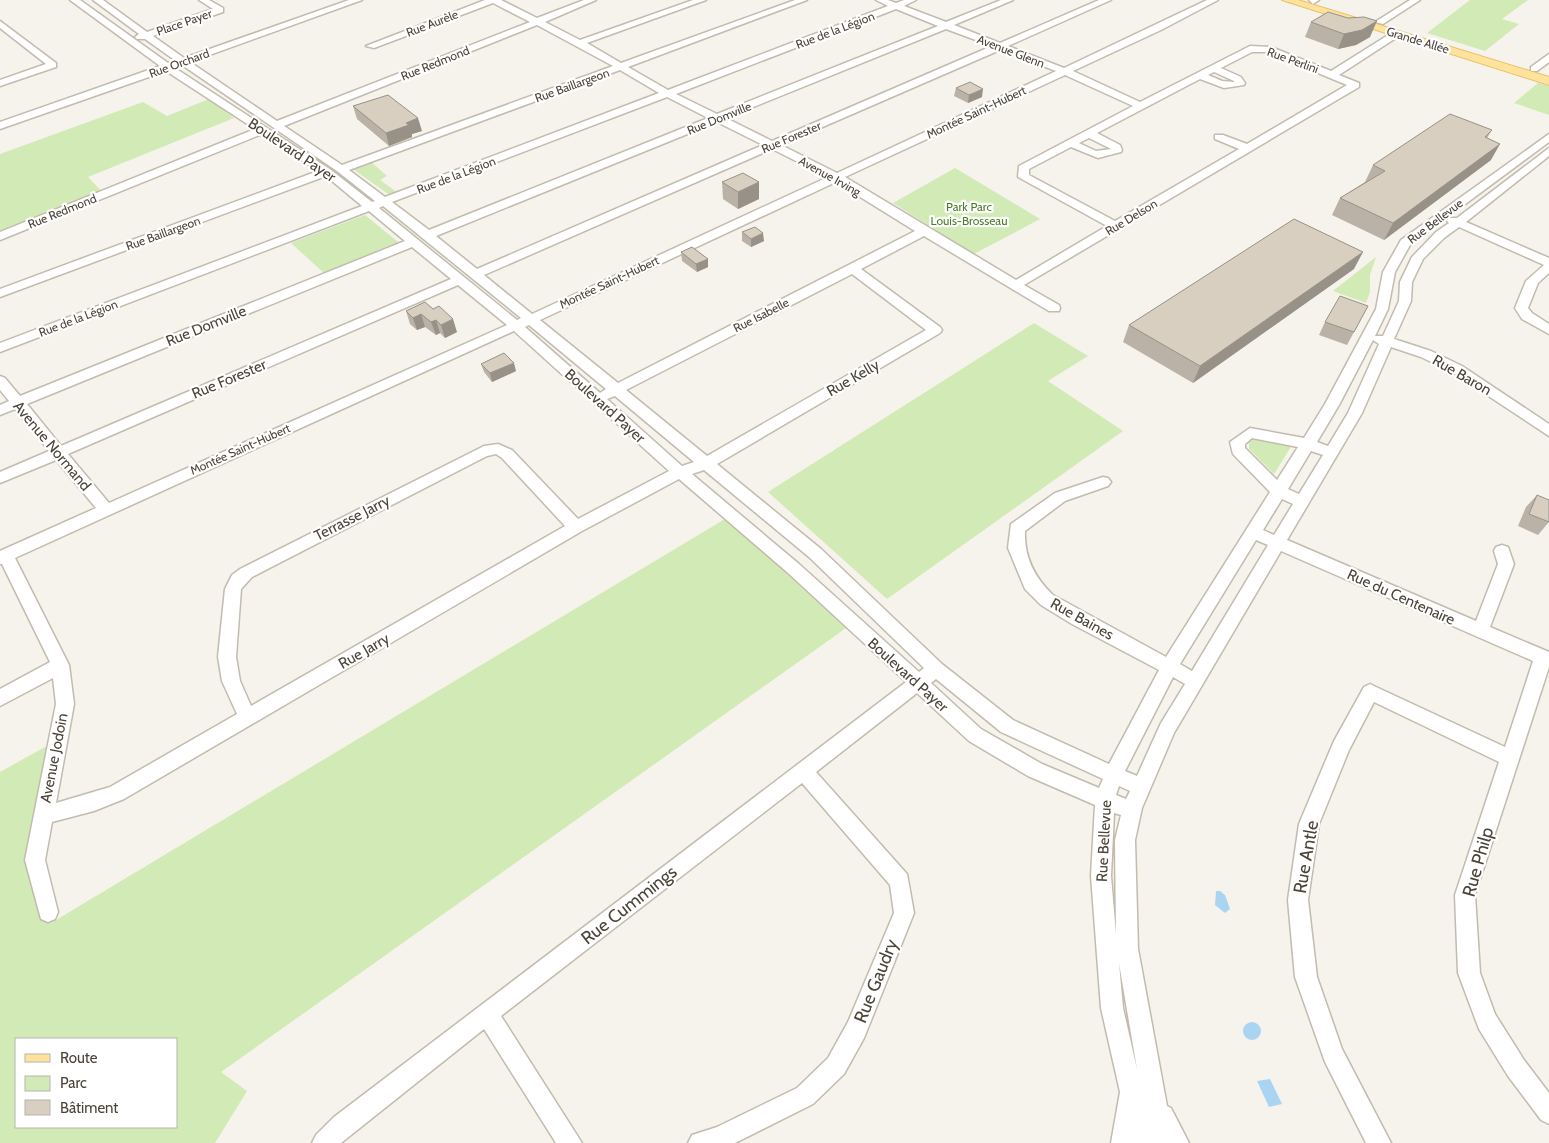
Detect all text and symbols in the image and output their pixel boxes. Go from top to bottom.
street label: Place Payer [154,5,214,38]
street label: Rue Aurèle [404,6,460,40]
street label: Rue de la Légion [794,8,877,52]
street label: Grande Allée [1385,23,1451,57]
street label: Avenue Glenn [975,31,1047,71]
street label: Rue Redmond [399,42,471,84]
street label: Rue Perlini [1265,44,1321,76]
street label: Rue Orchard [147,45,211,81]
street label: Rue Baillargeon [533,64,612,105]
street label: Montée Saint-Hubert [924,82,1028,142]
street label: Rue Domville [685,98,753,138]
street label: Boulevard Payer [245,114,340,186]
street label: Rue Forester [759,118,823,156]
street label: Rue de la Légion [415,153,498,197]
street label: Avenue Irving [796,153,865,200]
street label: Rue Redmond [26,190,98,232]
street label: Rue Delson [1102,195,1160,238]
street label: Rue Bellevue [1404,195,1466,247]
park label: Park Parc Louis-Brosseau [931,199,1007,228]
street label: Rue Baillargeon [124,212,203,253]
street label: Montée Saint-Hubert [557,252,661,312]
street label: Rue Isabelle [731,295,791,335]
street label: Rue de la Légion [37,296,120,340]
street label: Rue Domville [163,302,249,350]
street label: Rue Baron [1429,351,1495,399]
street label: Rue Forester [189,355,269,403]
street label: Rue Kelly [823,355,883,400]
street label: Boulevard Payer [561,365,649,447]
street label: Avenue Normand [9,398,95,494]
street label: Montée Saint-Hubert [188,420,292,478]
street label: Terrasse Jarry [311,491,393,545]
street label: Rue du Centenaire [1344,565,1458,629]
street label: Rue Baines [1047,594,1117,644]
street label: Rue Jarry [335,629,393,673]
street label: Boulevard Payer [864,634,952,716]
street label: Avenue Jodoin [36,712,72,804]
street label: Rue Bellevue [1093,799,1115,882]
street label: Rue Antle [1289,819,1323,895]
street label: Rue Philp [1458,825,1498,899]
street label: Rue Cummings [577,861,681,949]
street label: Rue Gaudry [849,936,903,1026]
legend [15,1038,178,1128]
text: Route [60,1049,98,1067]
text: Parc [60,1074,87,1092]
text: Bâtiment [60,1099,118,1117]

